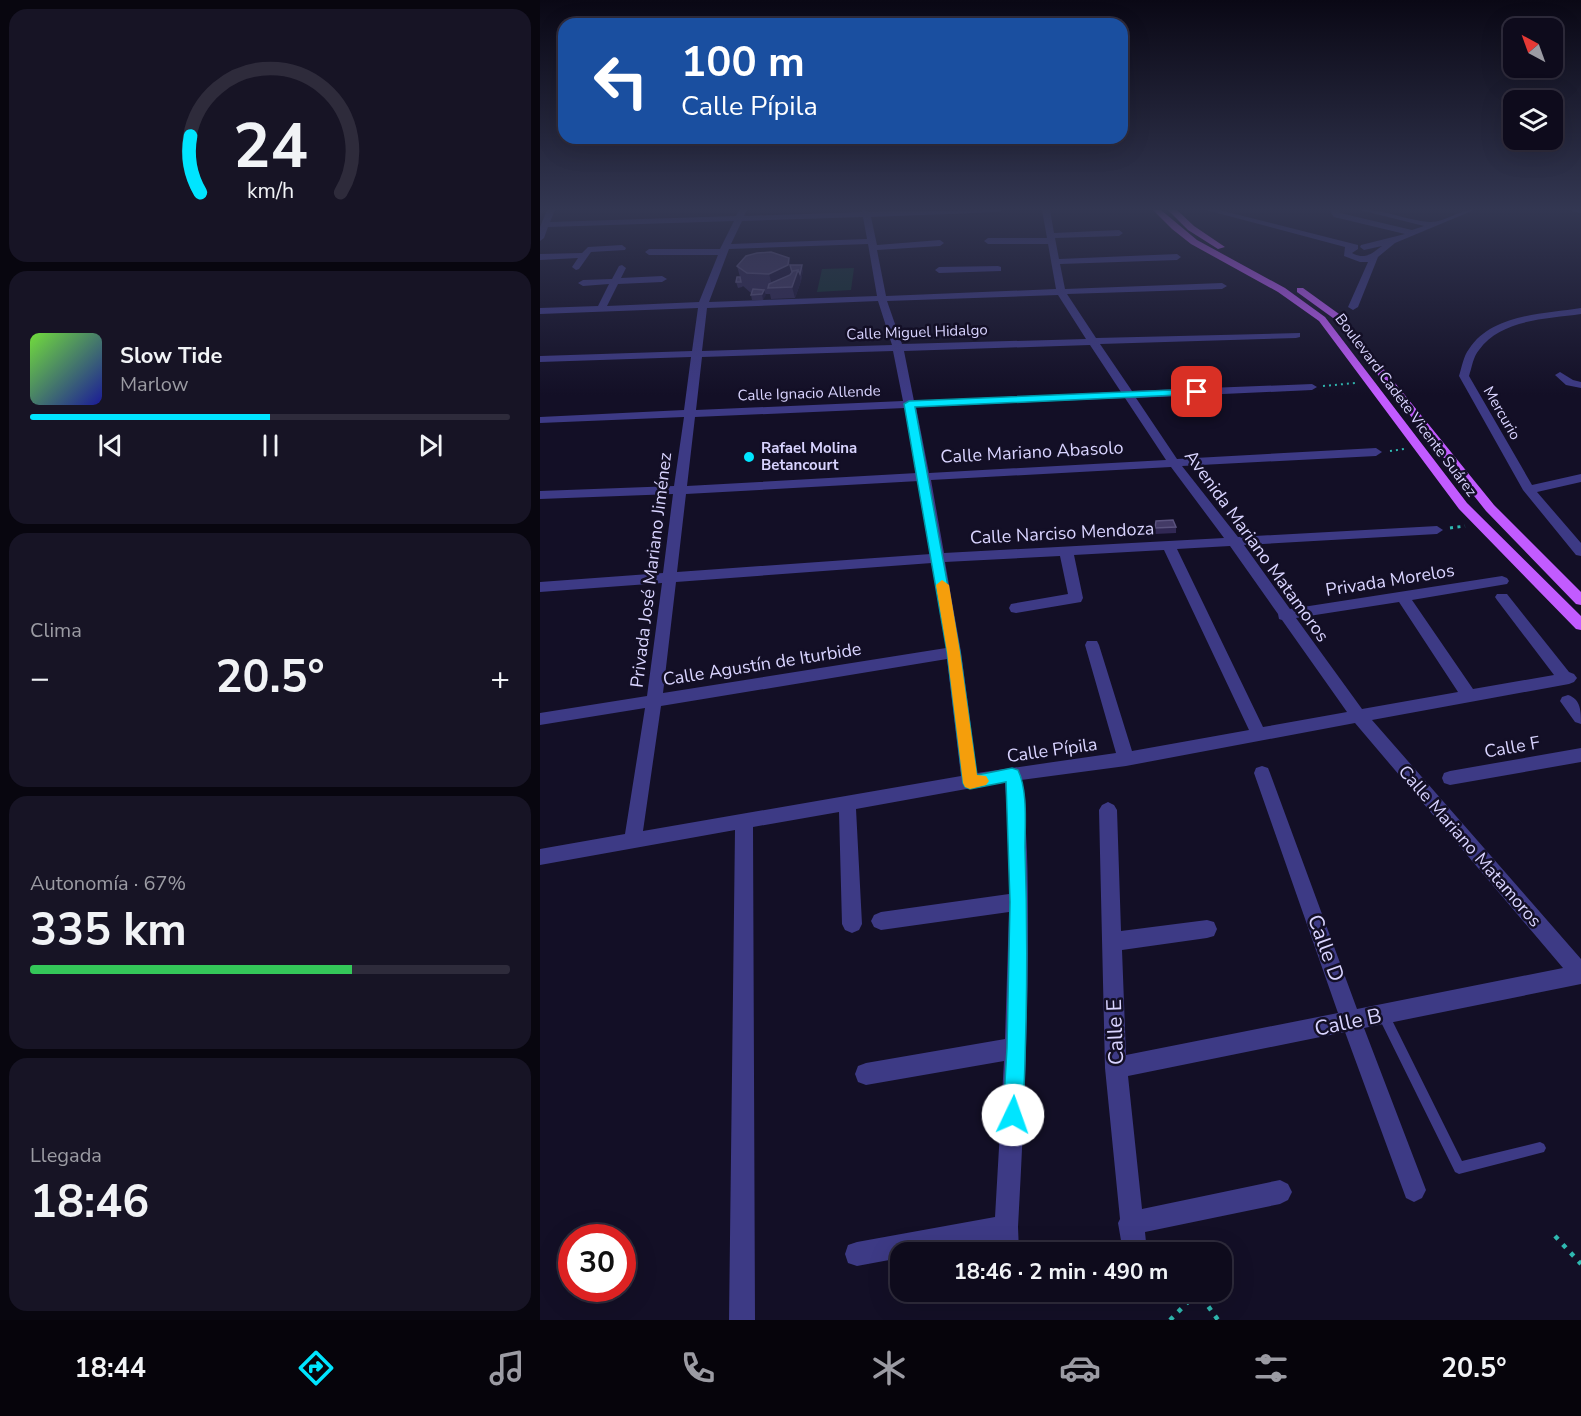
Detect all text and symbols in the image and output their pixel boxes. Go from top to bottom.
north arrow [1503,18,1563,78]
map controls [1503,18,1563,150]
text: 100 m [681,34,805,91]
icon: left [582,42,660,120]
text: Calle Pípila [681,88,818,125]
button: layers [1503,90,1563,150]
text: 24 [233,104,307,189]
text: km/h [246,176,294,206]
street label: Boulevard Cadete Vicente Suárez [1331,310,1481,500]
street label: Calle Miguel Hidalgo [846,320,988,344]
text: Slow Tide [120,341,222,371]
pin [1171,366,1222,417]
text: Marlow [120,371,188,398]
icon: arrive [1180,375,1213,408]
street label: Calle Ignacio Allende [737,381,881,405]
street label: Mercurio [1479,383,1525,443]
icon: previous [94,429,127,462]
icon: pause [254,429,287,462]
icon: next [414,429,447,462]
street label: Calle Mariano Abasolo [940,435,1124,469]
place label: Rafael Molina Betancourt [761,438,857,475]
street label: Avenida Mariano Matamoros [1179,445,1335,647]
marker: Rafael Molina Betancourt [742,450,756,464]
street label: Privada José Mariano Jiménez [625,451,677,689]
street label: Calle Narciso Mendoza [969,516,1155,550]
street label: Privada Morelos [1324,558,1456,602]
text: Clima [30,617,82,644]
street label: Calle Agustín de Iturbide [661,636,863,692]
text: 20.5° [215,647,325,708]
text: − [30,656,50,701]
text: + [490,656,510,701]
street label: Calle F [1482,730,1542,764]
street label: Calle Pípila [1005,732,1099,768]
street label: Calle Mariano Matamoros [1393,760,1547,932]
text: Autonomía · 67% [30,870,186,897]
text: 335 km [30,900,187,961]
street label: Calle D [1301,911,1351,985]
street label: Calle E [1100,999,1130,1065]
street label: Calle B [1312,1001,1384,1043]
position arrow [981,1083,1045,1147]
text: Llegada [30,1142,102,1169]
text: 18:46 [30,1172,149,1233]
speed limit sign: 30 [558,1224,636,1302]
text: 18:46 · 2 min · 490 m [954,1257,1168,1287]
icon: directions [295,1347,337,1389]
icon: music [486,1347,528,1389]
icon: phone [677,1347,719,1389]
icon: climate [868,1347,910,1389]
icon: car [1059,1347,1101,1389]
icon: filters [1250,1347,1292,1389]
text: 18:44 [74,1350,146,1387]
text: 20.5° [1441,1350,1506,1387]

